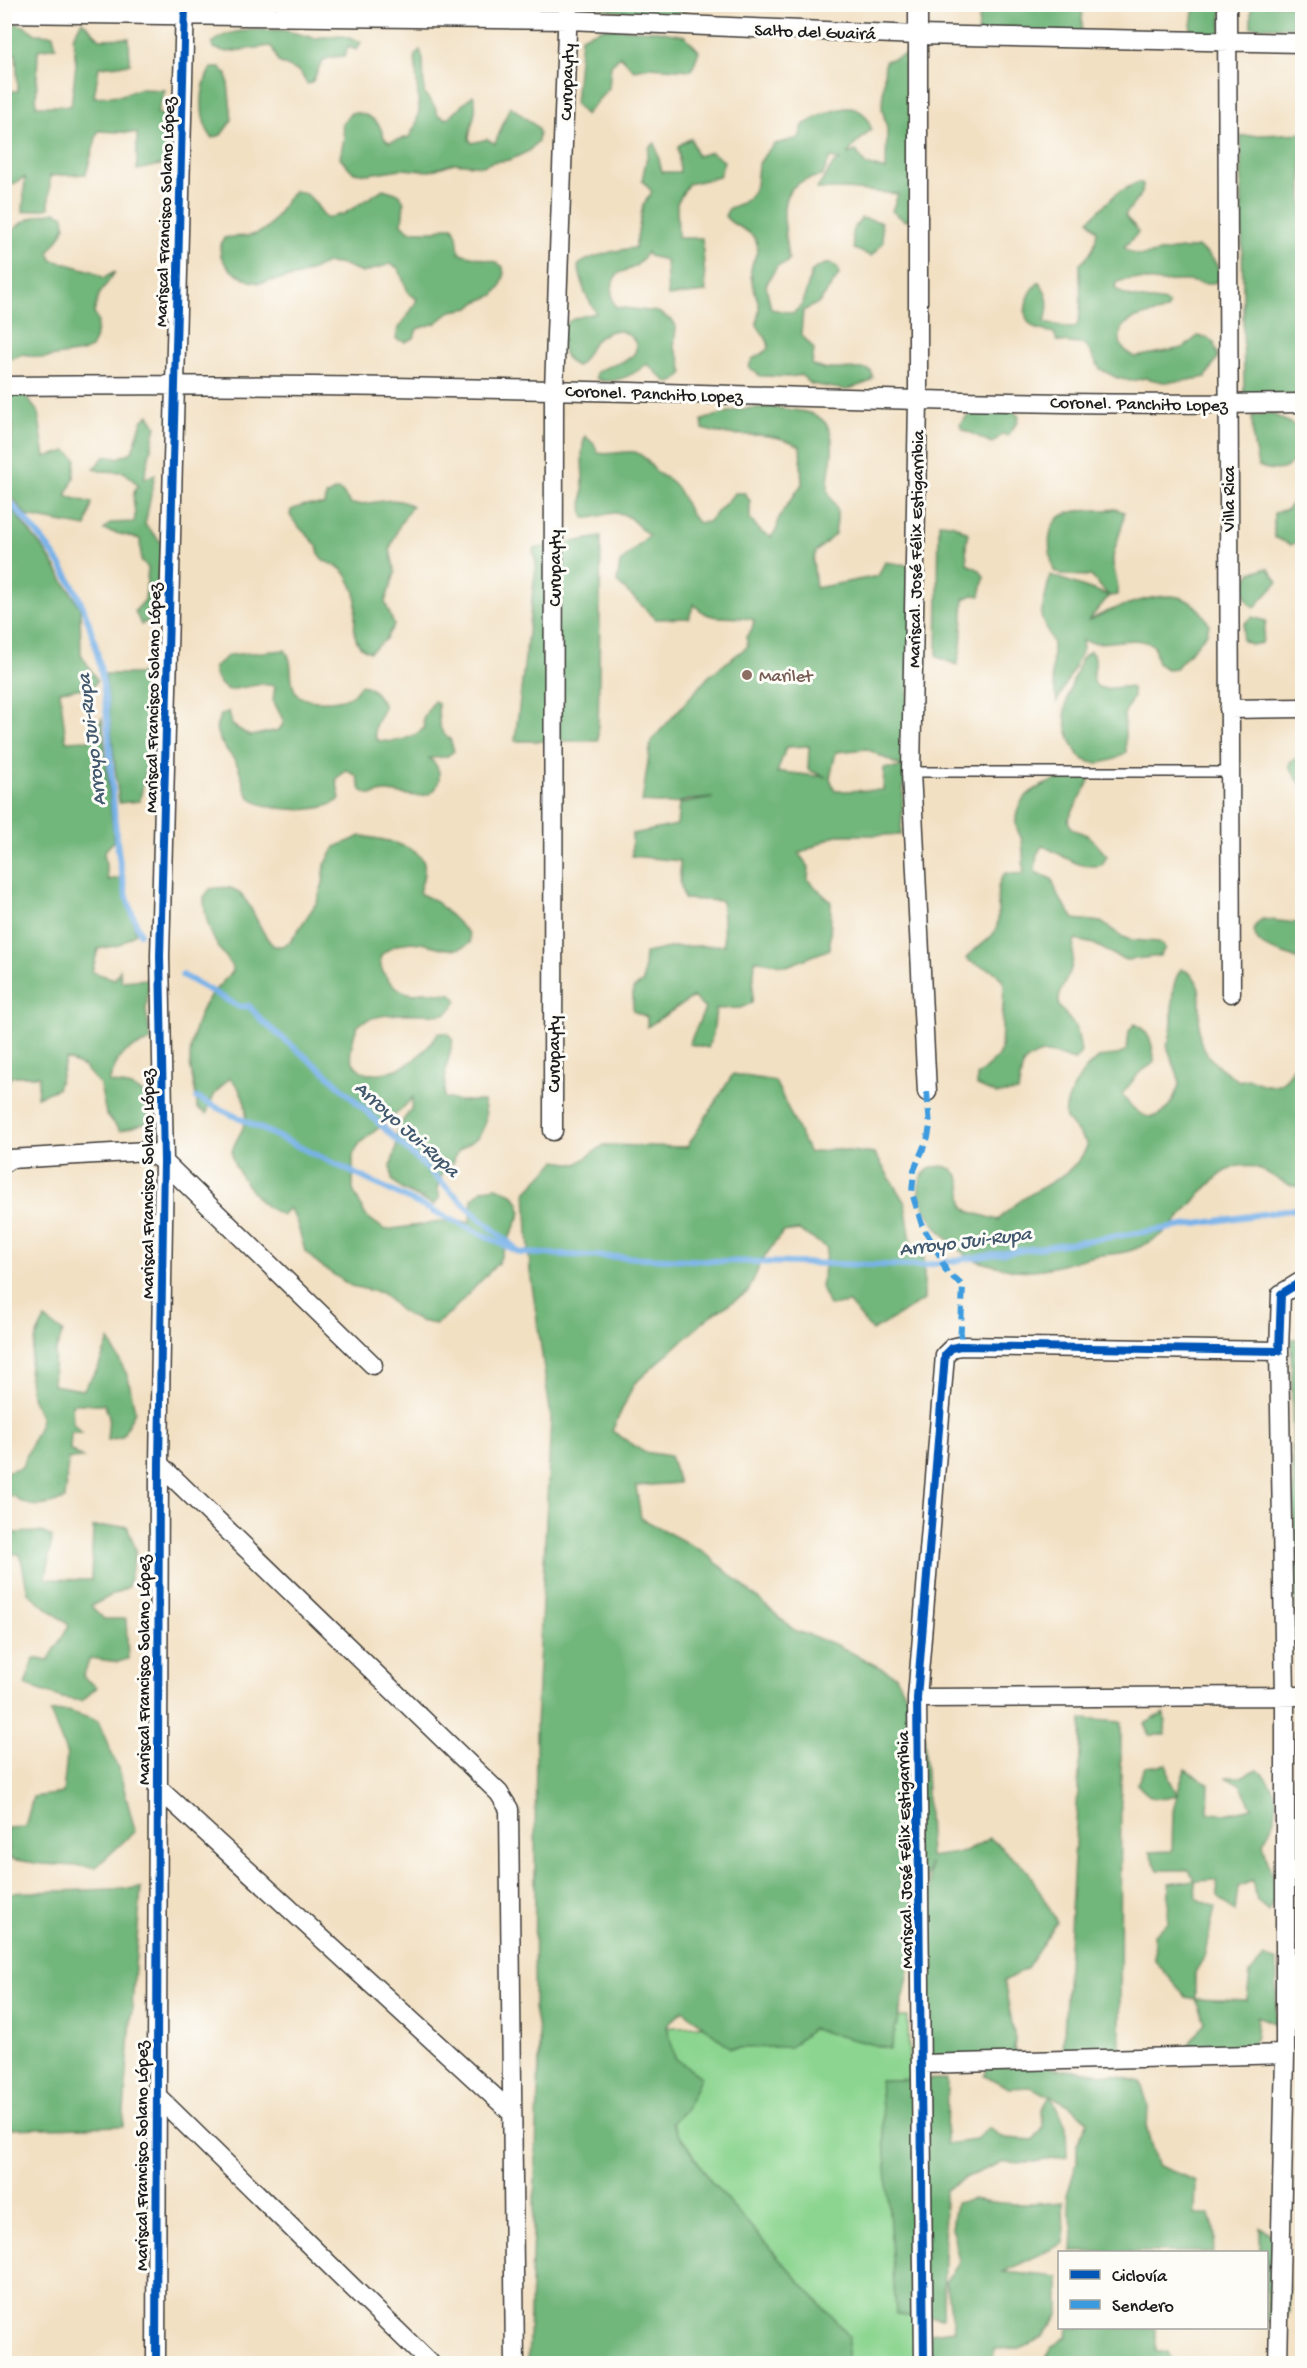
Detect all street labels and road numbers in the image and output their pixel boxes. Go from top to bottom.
street label: Salto del Guairá [754,21,877,46]
street label: Curupayty [557,43,580,121]
street label: Mariscal Francisco Solano López [152,96,181,327]
street label: Coronel. Panchito Lopez [565,382,744,409]
street label: Coronel. Panchito Lopez [1050,393,1229,418]
street label: Mariscal. José Félix Estigarribia [905,429,930,668]
street label: Villa Rica [1220,465,1241,533]
street label: Curupayty [546,529,567,606]
street label: Mariscal Francisco Solano López [142,582,167,813]
street label: Curupayty [545,1015,566,1092]
street label: Mariscal Francisco Solano López [139,1068,160,1299]
street label: Mariscal Francisco Solano López [135,1554,156,1785]
street label: Mariscal. José Félix Estigarribia [894,1730,919,1969]
street label: Mariscal Francisco Solano López [133,2040,154,2271]

